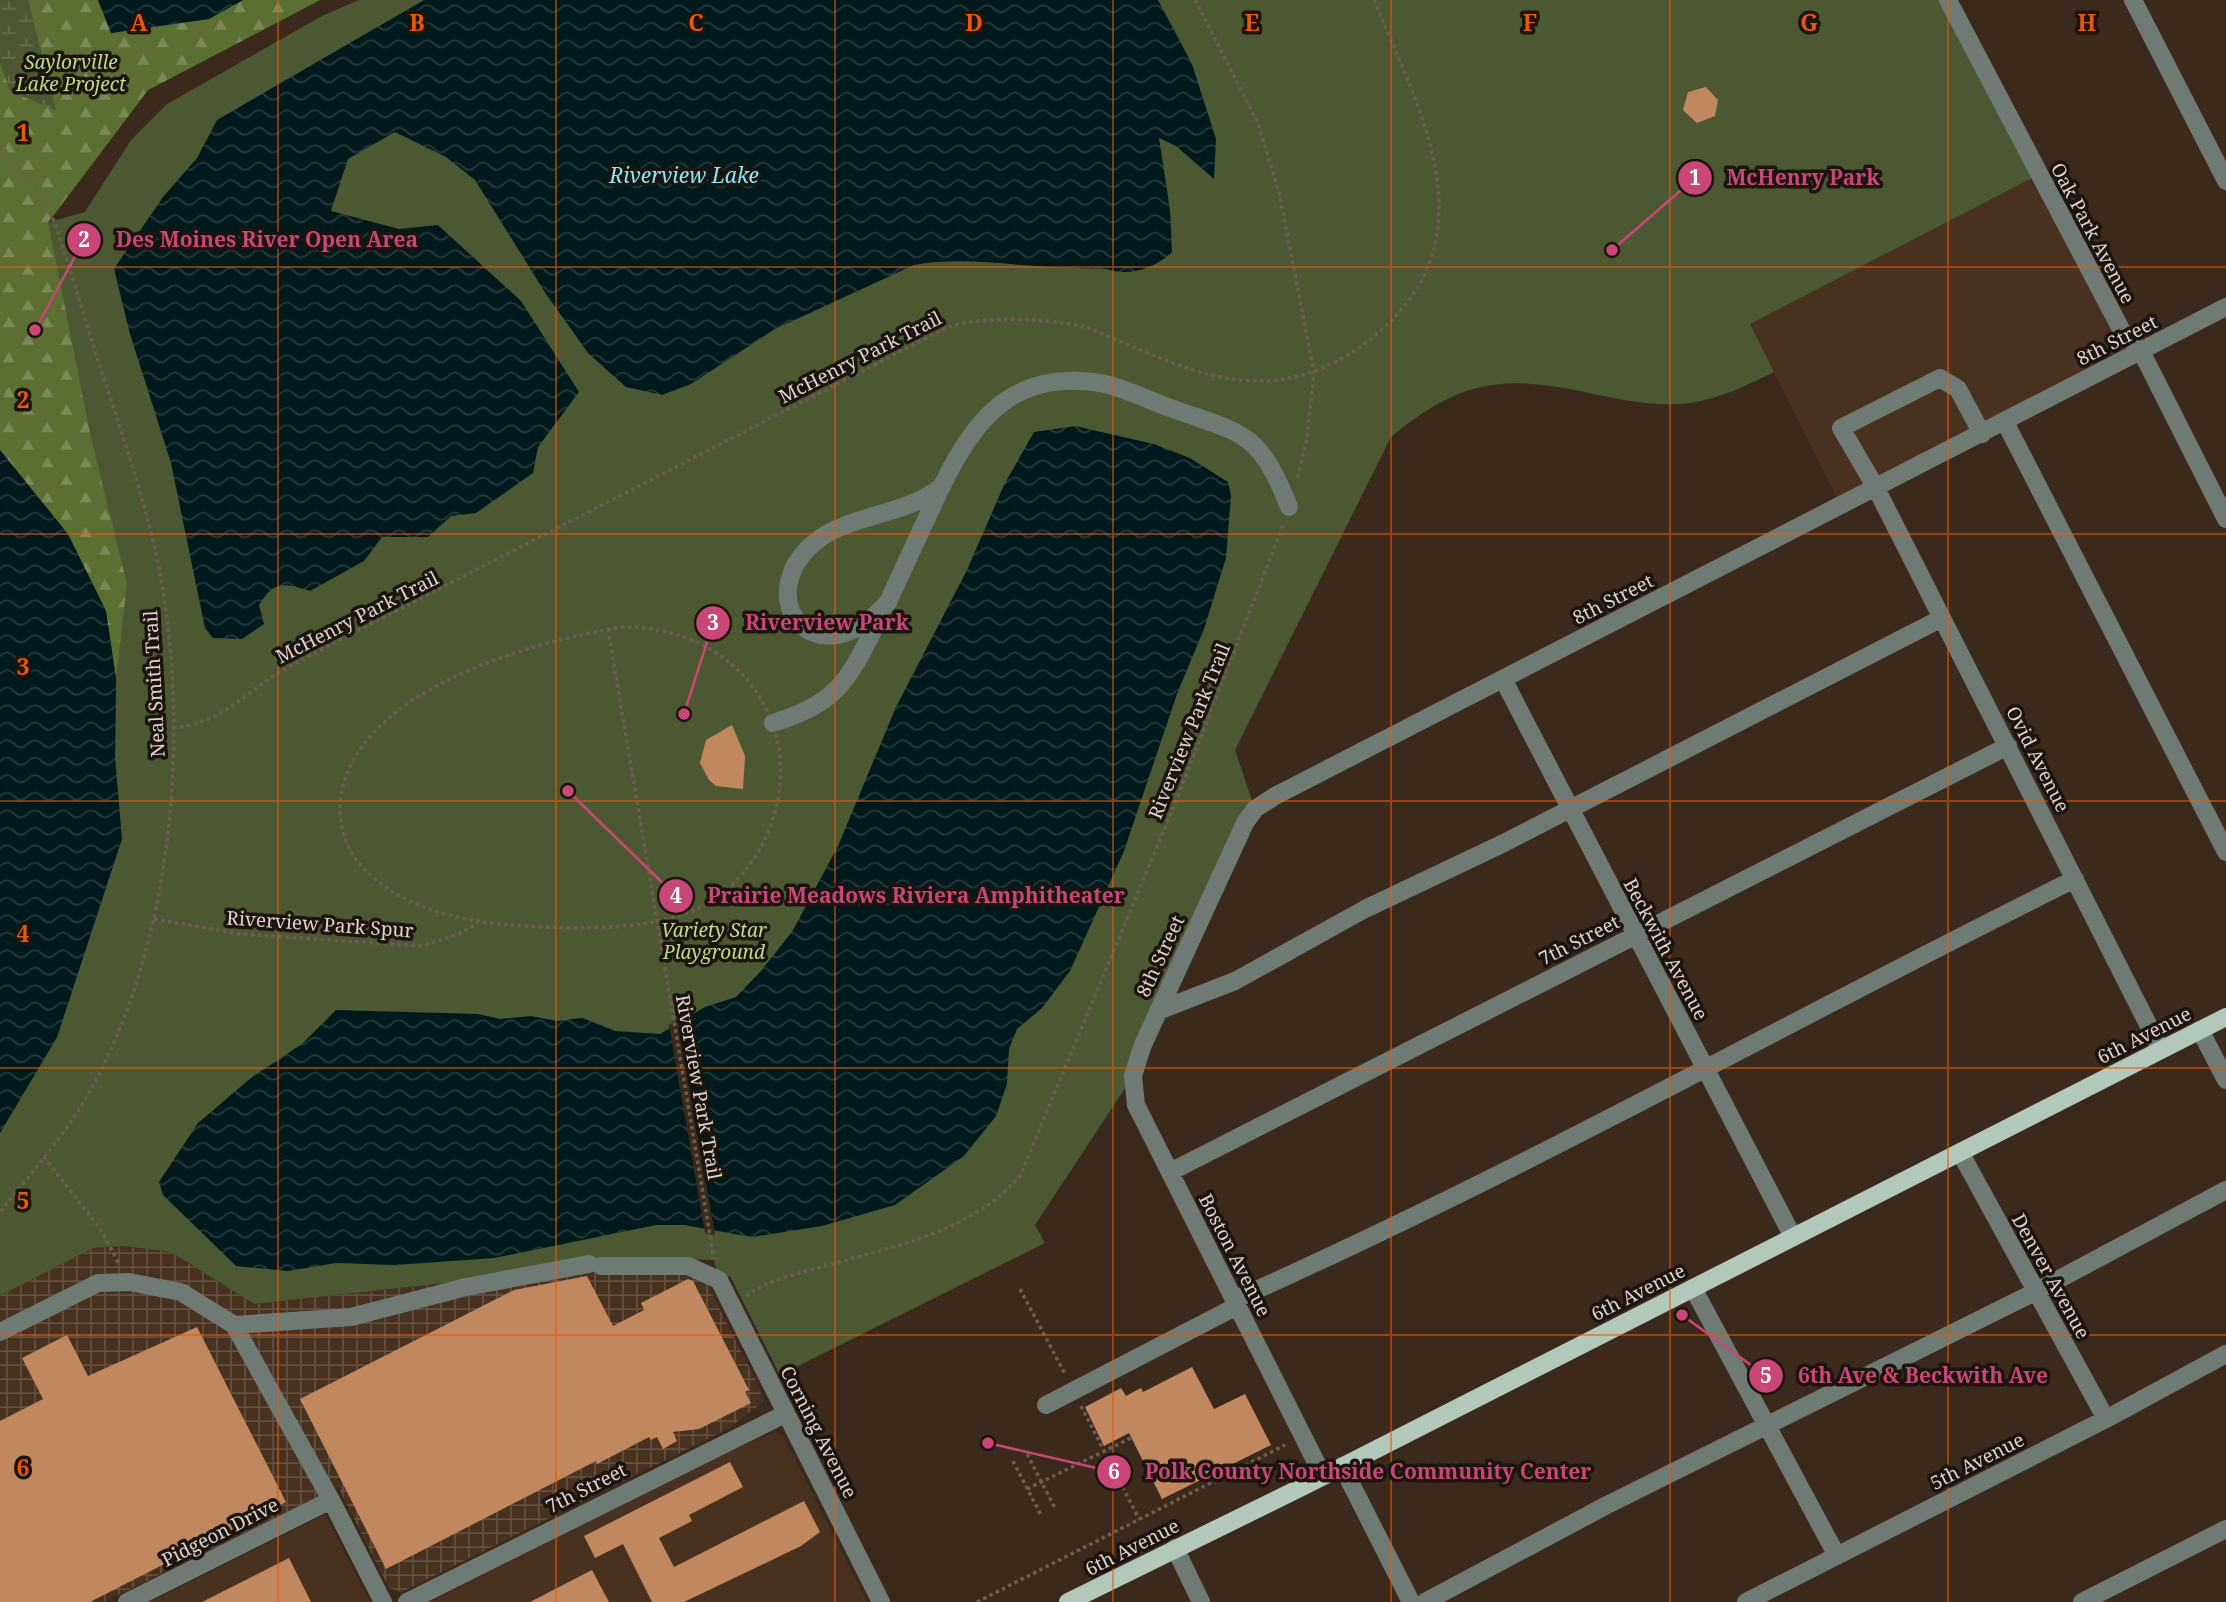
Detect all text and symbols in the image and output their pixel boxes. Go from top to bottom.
text: A [130,6,148,38]
text: B [409,6,425,38]
text: C [688,6,704,38]
text: D [965,6,983,38]
text: E [1244,6,1260,38]
text: F [1523,6,1537,38]
text: G [1800,6,1818,38]
text: H [2078,6,2097,38]
park label: Saylorville Lake Project [15,49,127,97]
text: 1 [17,116,30,148]
callout: McHenry Park [1678,157,1894,199]
street label: Oak Park Avenue [2045,158,2141,308]
water label: Riverview Lake [608,161,759,189]
text: 1 [1689,163,1701,191]
text: McHenry Park [1726,163,1880,191]
callout: Des Moines River Open Area [67,219,432,261]
text: 2 [78,225,90,253]
text: Des Moines River Open Area [116,225,418,253]
street label: McHenry Park Trail [774,305,946,409]
street label: 8th Street [2072,308,2162,371]
text: 2 [17,383,30,415]
street label: McHenry Park Trail [271,565,443,669]
street label: 8th Street [1568,567,1658,630]
callout: Riverview Park [696,602,923,644]
text: 3 [707,608,719,636]
text: Riverview Park [745,608,910,636]
street label: Neal Smith Trail [137,610,171,758]
street label: Riverview Park Trail [1142,639,1236,823]
text: 3 [17,650,30,682]
street label: Ovid Avenue [2000,702,2076,816]
street label: Beckwith Avenue [1618,874,1714,1024]
callout: Prairie Meadows Riviera Amphitheater [658,875,1139,917]
text: 4 [670,881,682,909]
text: Prairie Meadows Riviera Amphitheater [707,881,1125,909]
street label: Riverview Park Spur [226,904,414,944]
street label: 7th Street [1534,908,1624,971]
street label: 8th Street [1130,911,1190,1001]
text: 4 [17,917,30,949]
park label: Variety Star Playground [661,917,767,965]
street label: Riverview Park Trail [670,993,728,1182]
street label: 6th Avenue [2093,1000,2195,1070]
text: 5 [17,1184,30,1216]
street label: Boston Avenue [1193,1189,1277,1321]
street label: Denver Avenue [2006,1209,2096,1343]
street label: 6th Avenue [1587,1257,1689,1327]
callout: 6th Ave & Beckwith Ave [1749,1355,2062,1397]
street label: Corning Avenue [774,1361,864,1503]
text: 5 [1760,1361,1772,1389]
text: 6th Ave & Beckwith Ave [1798,1361,2048,1389]
street label: 5th Avenue [1926,1426,2028,1496]
text: 6 [17,1451,30,1483]
callout: Polk County Northside Community Center [1096,1451,1606,1493]
street label: 7th Street [541,1456,631,1519]
text: 6 [1108,1457,1120,1485]
text: Polk County Northside Community Center [1145,1457,1591,1485]
street label: Pidgeon Drive [157,1491,283,1573]
street label: 6th Avenue [1081,1512,1183,1582]

